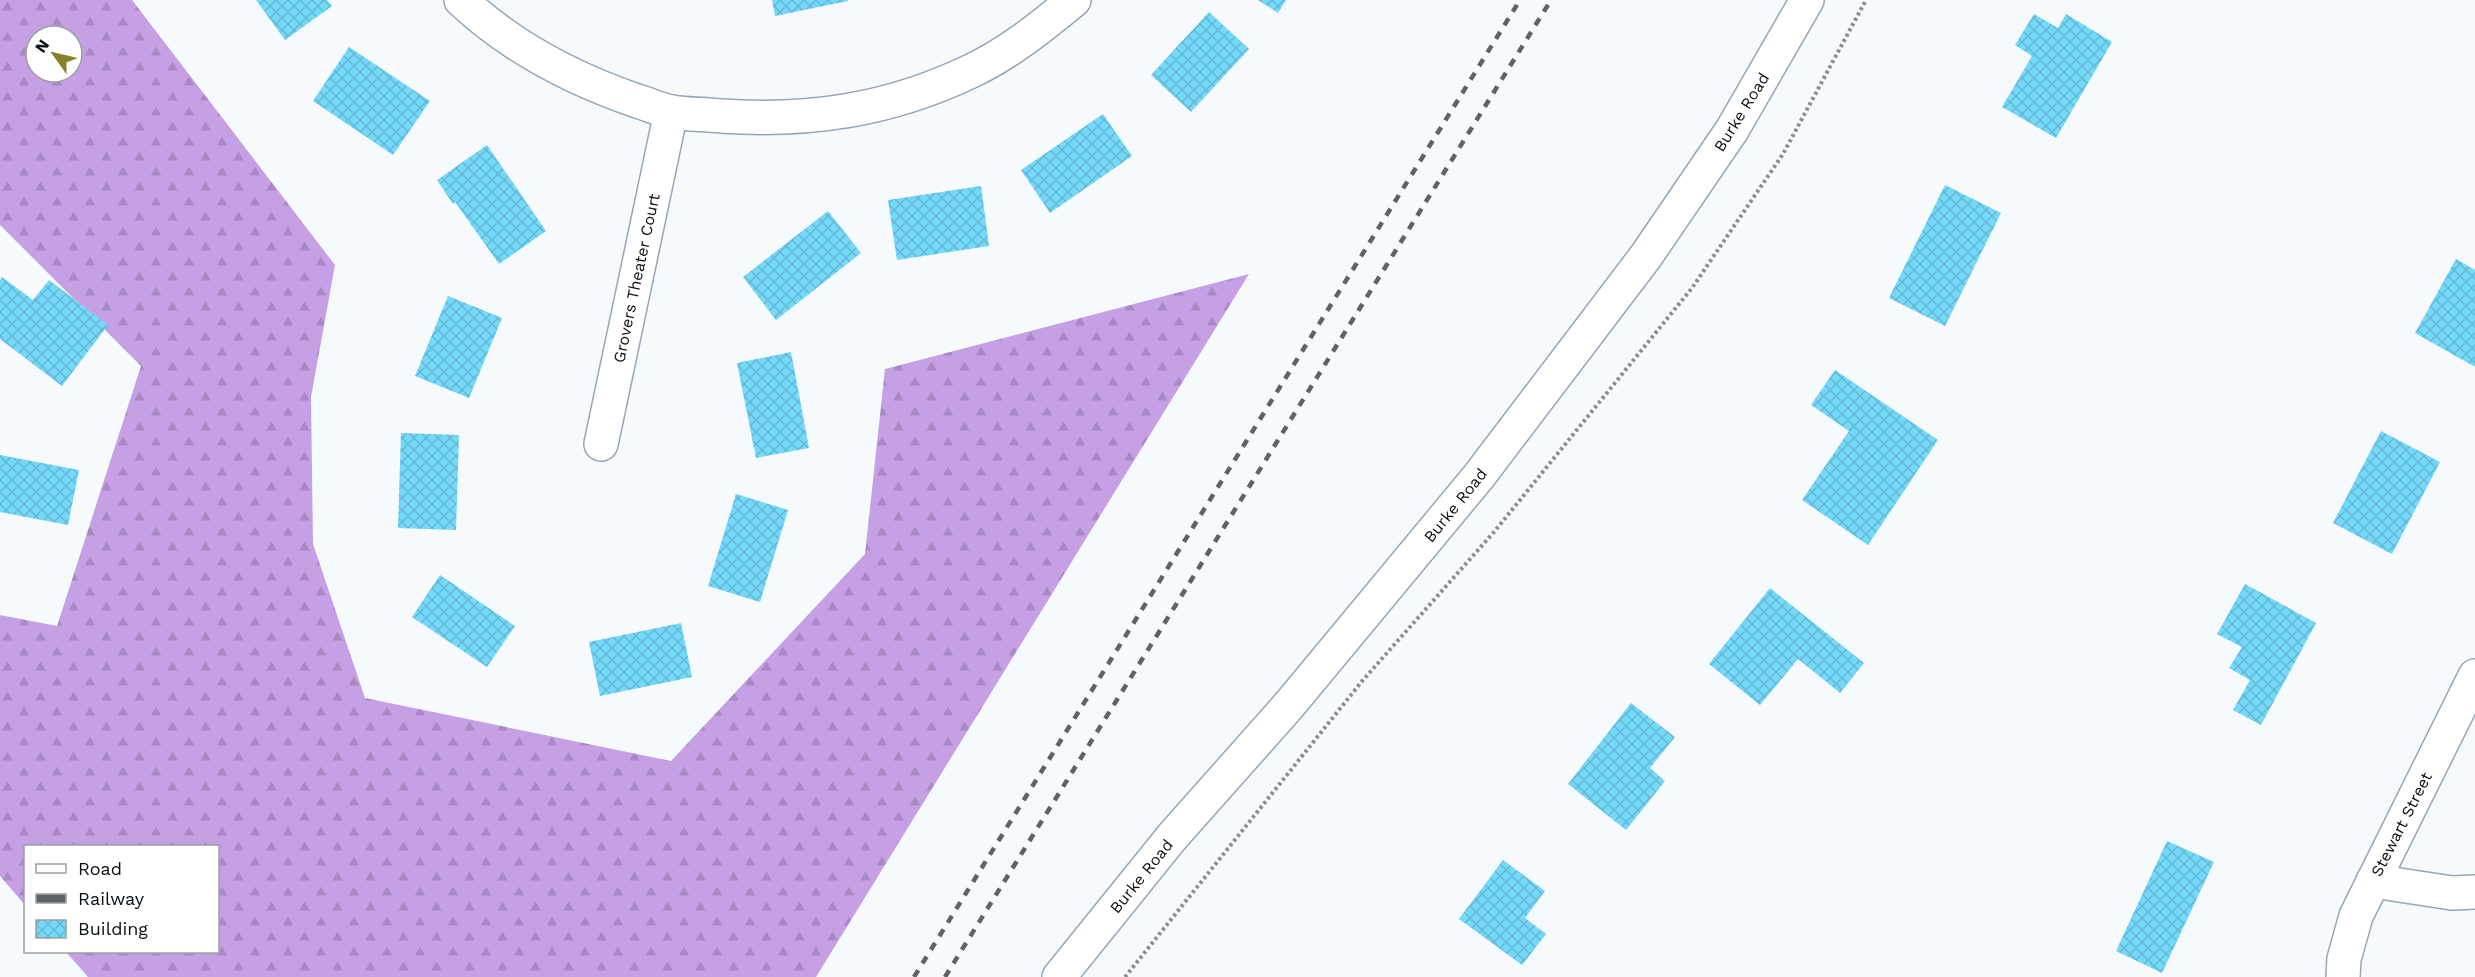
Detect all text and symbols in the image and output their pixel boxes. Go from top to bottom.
north arrow [24,24,84,84]
text: N [31,36,53,56]
street label: Burke Road [1710,69,1773,155]
street label: Grovers Theater Court [609,191,664,365]
street label: Burke Road [1420,465,1491,546]
street label: Stewart Street [2367,769,2436,880]
street label: Burke Road [1106,836,1177,917]
legend [24,845,219,953]
text: Road [78,858,122,879]
text: Railway [78,888,145,909]
text: Building [78,918,148,939]

